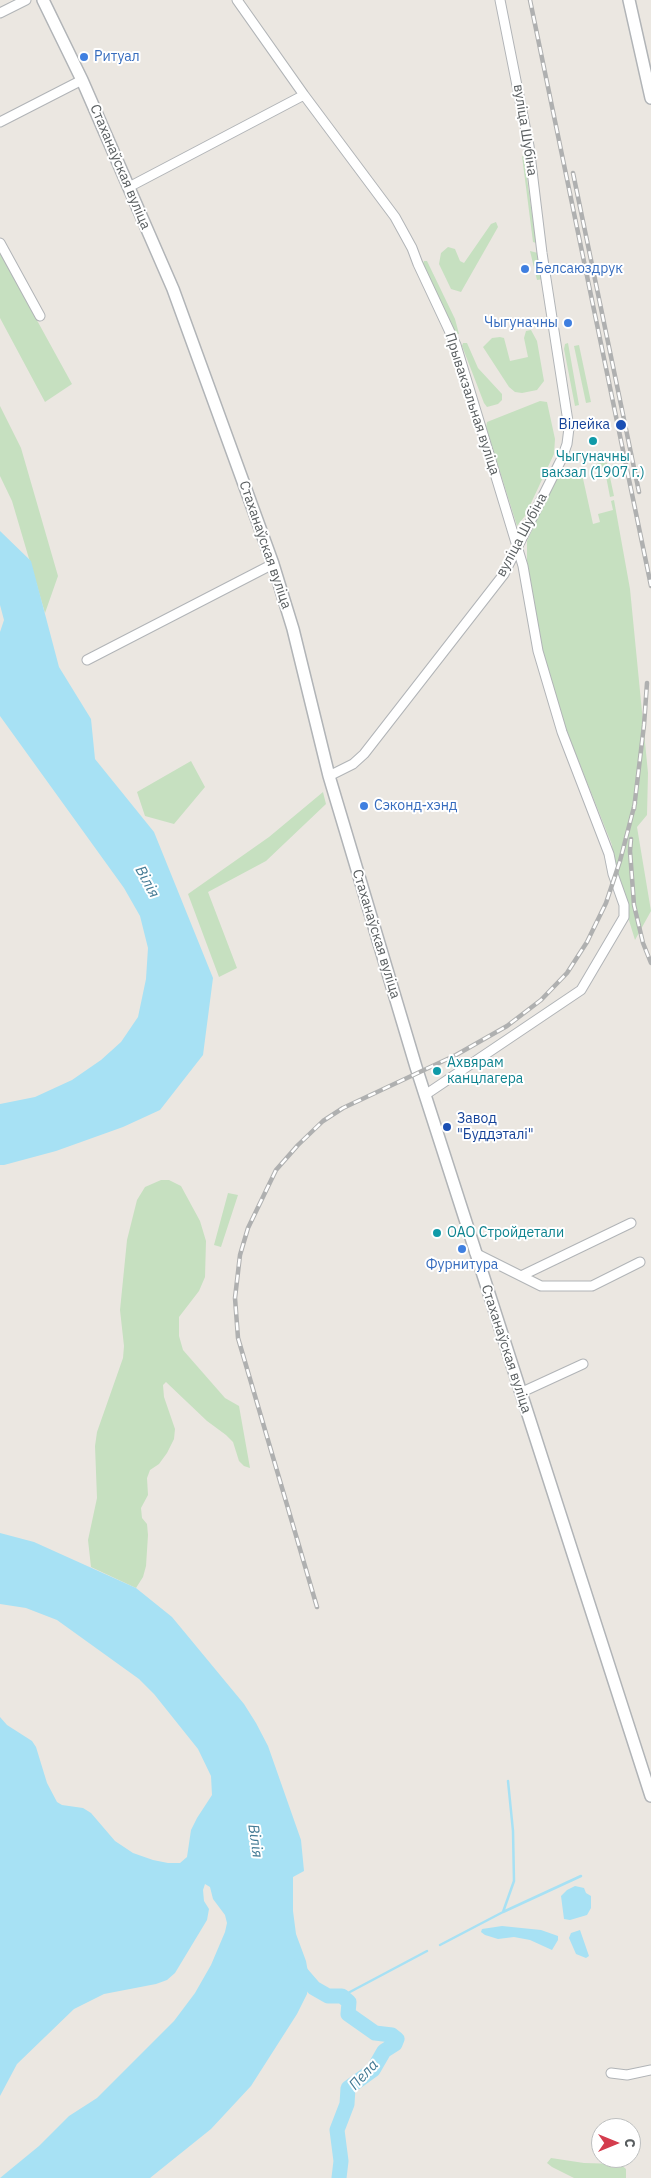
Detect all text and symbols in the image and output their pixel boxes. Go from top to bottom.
place label: Ритуал [94,49,140,65]
marker: Ритуал [78,51,90,63]
street label: вуліца Шубіна [509,83,541,177]
street label: Стаханаўская вуліца [86,102,154,232]
place label: Белсаюздрук [535,261,623,277]
marker: Белсаюздрук [519,263,531,275]
place label: Чыгуначны [484,315,558,331]
marker: Чыгуначны [562,317,574,329]
street label: Прывакзальная вуліца [441,331,503,477]
place label: Вілейка [558,417,610,433]
marker: Вілейка [614,418,628,432]
marker: Чыгуначны вакзал (1907 г.) [587,435,599,447]
place label: Чыгуначны вакзал (1907 г.) [541,449,645,482]
street label: Стаханаўская вуліца [235,479,295,611]
street label: вуліца Шубіна [493,490,551,580]
place label: Сэконд-хэнд [374,798,457,814]
marker: Сэконд-хэнд [358,800,370,812]
water label: Вілія [131,863,163,901]
street label: Стаханаўская вуліца [348,867,404,1001]
place label: Ахвярам канцлагера [447,1055,523,1088]
marker: Ахвярам канцлагера [431,1065,443,1077]
place label: Завод "Буддэталі" [457,1111,534,1144]
marker: Завод "Буддэталі" [441,1121,453,1133]
place label: ОАО Стройдетали [447,1225,564,1241]
marker: ОАО Стройдетали [431,1227,443,1239]
marker: Фурнитура [456,1243,468,1255]
place label: Фурнитура [426,1257,498,1273]
street label: Стаханаўская вуліца [477,1283,535,1415]
water label: Вілія [244,1823,266,1859]
water label: Пела [346,2056,382,2094]
north arrow [591,2118,641,2168]
text: С [621,2138,639,2148]

